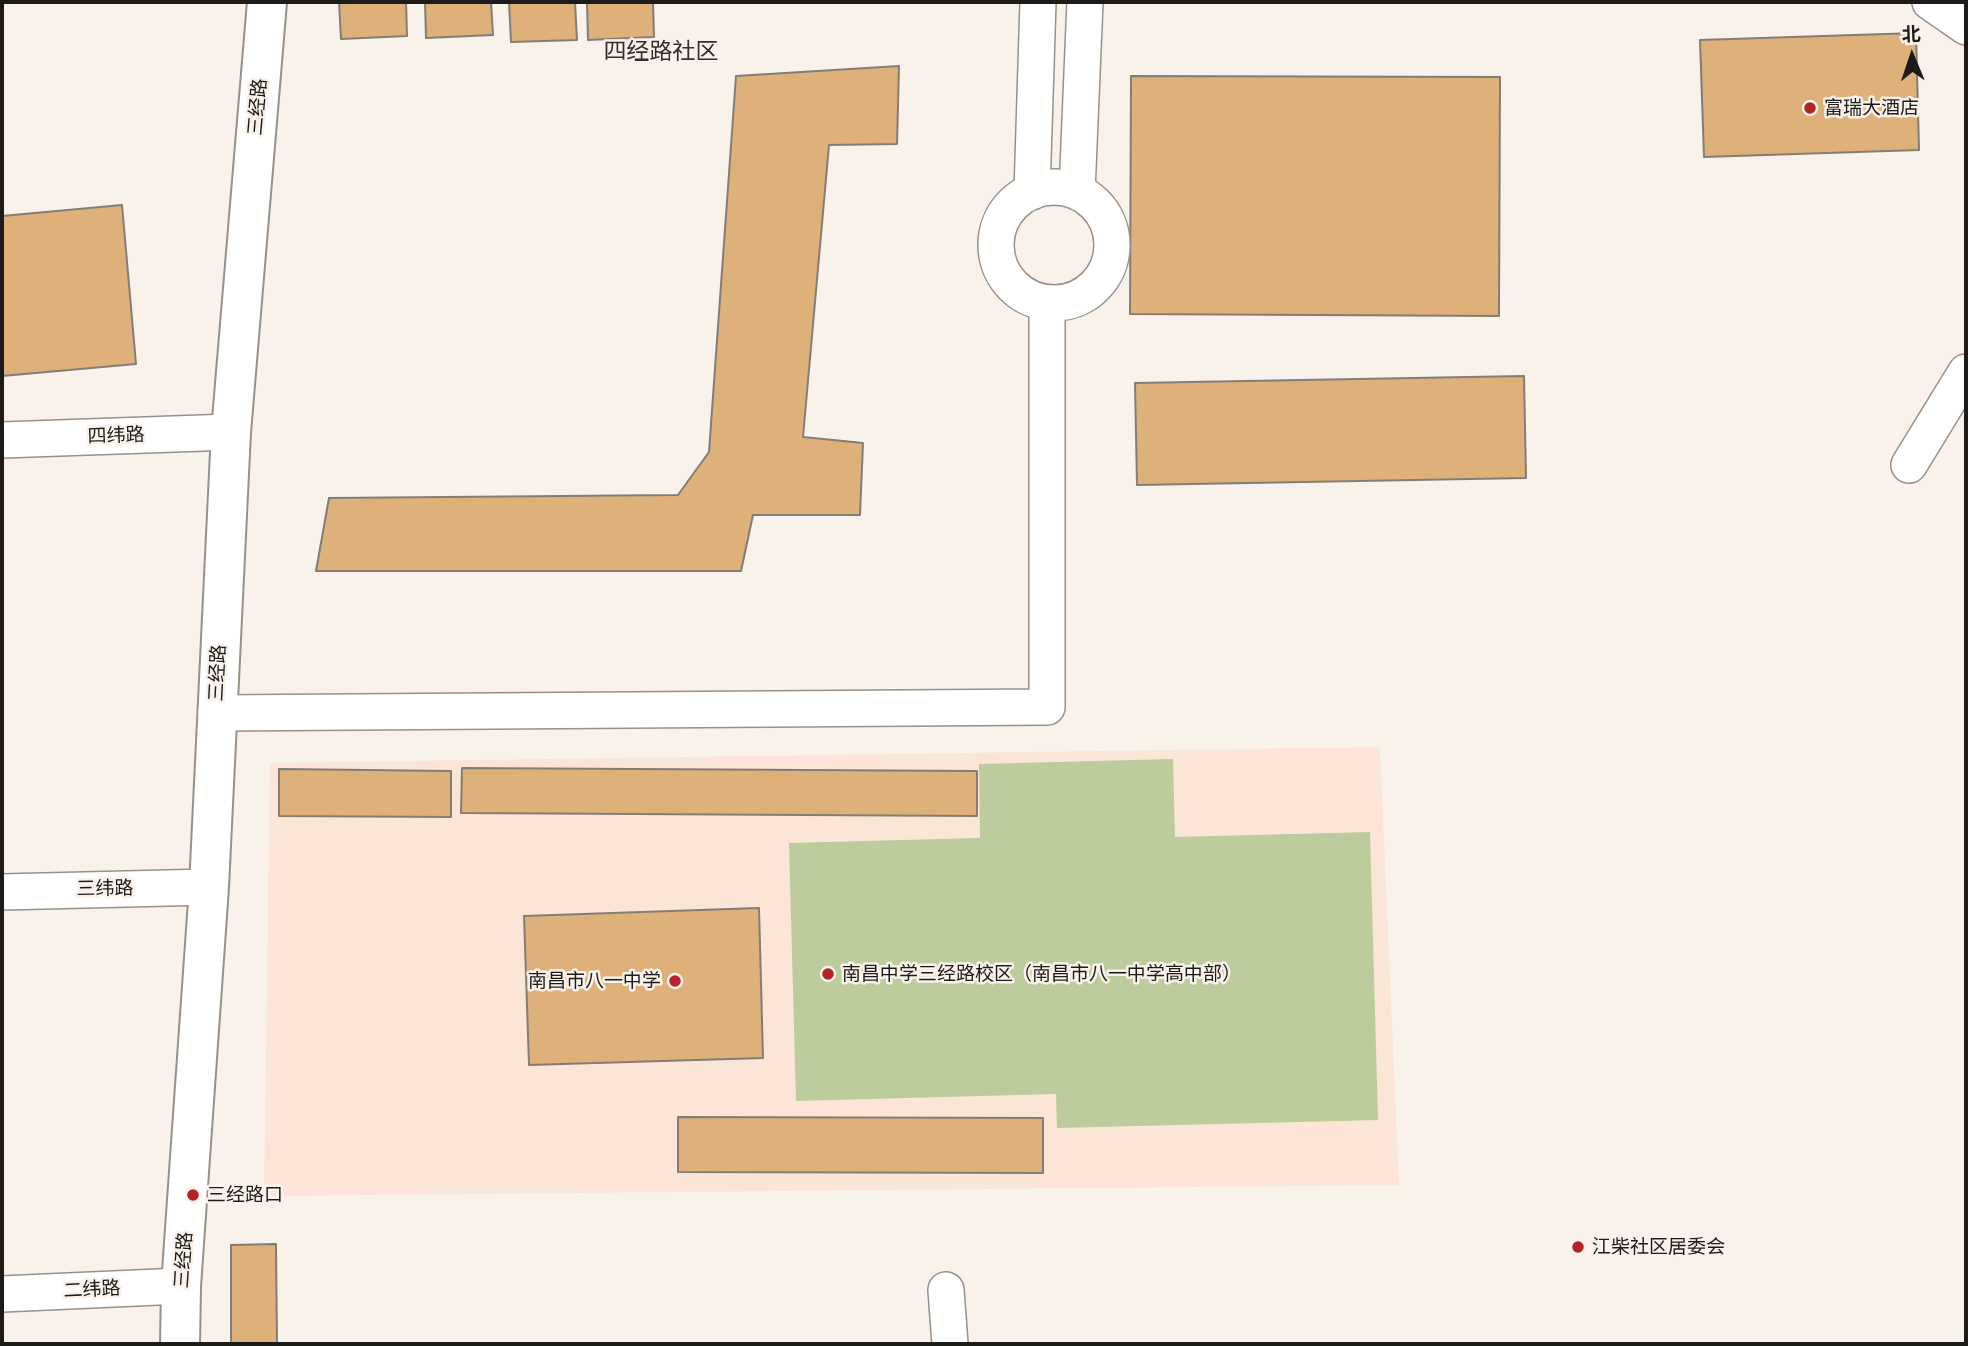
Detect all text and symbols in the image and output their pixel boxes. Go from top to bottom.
north arrow [1877,21,1947,91]
text: 北 [1901,23,1921,46]
district label: 四经路社区 [604,38,718,66]
street label: 三经路 [244,78,272,136]
place label: 富瑞大酒店 [1824,97,1919,119]
marker: 富瑞大酒店 [1802,100,1818,116]
street label: 四纬路 [87,424,145,448]
street label: 三经路 [205,644,231,702]
street label: 三纬路 [76,877,134,901]
place label: 南昌中学三经路校区（南昌市八一中学高中部） [842,963,1241,985]
marker: 南昌中学三经路校区（南昌市八一中学高中部） [820,966,836,982]
place label: 南昌市八一中学 [528,970,661,992]
marker: 南昌市八一中学 [667,973,683,989]
place label: 三经路口 [207,1184,283,1206]
marker: 三经路口 [185,1187,201,1203]
street label: 三经路 [171,1231,197,1289]
place label: 江柴社区居委会 [1592,1236,1725,1258]
marker: 江柴社区居委会 [1570,1239,1586,1255]
street label: 二纬路 [63,1277,121,1303]

